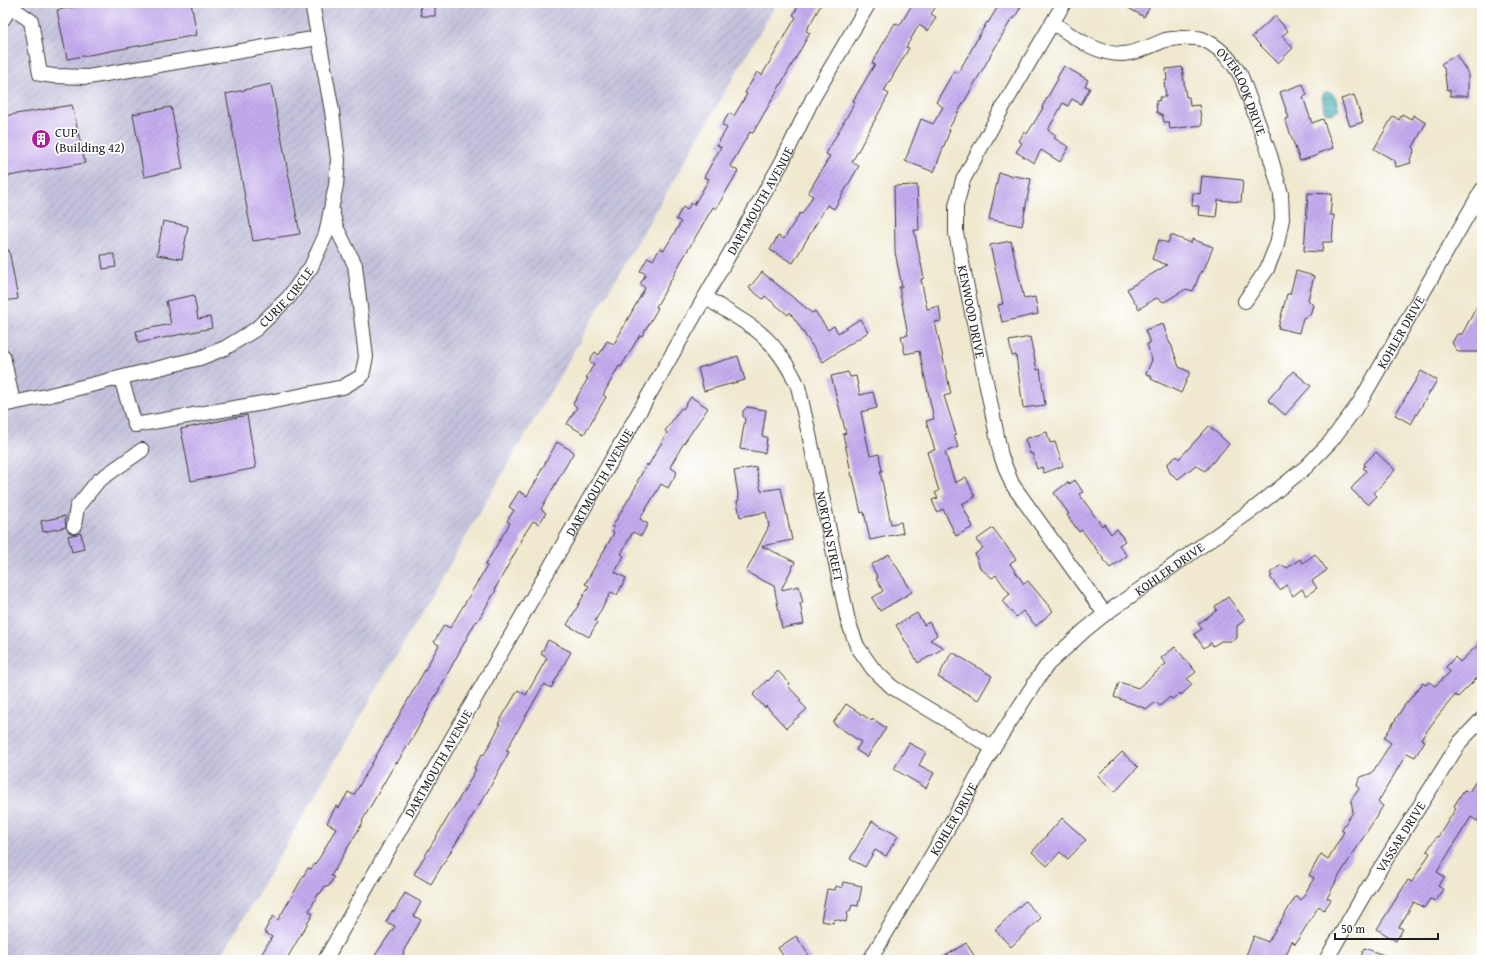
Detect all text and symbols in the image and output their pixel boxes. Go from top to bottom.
street label: OVERLOOK DRIVE [1213,42,1272,138]
place label: CUP (Building 42) [55,123,125,157]
building icon: CUP (Building 42) [30,128,52,150]
street label: DARTMOUTH AVENUE [722,143,798,258]
street label: CURIE CIRCLE [254,262,318,331]
street label: KENWOOD DRIVE [953,263,991,360]
street label: KOHLER DRIVE [1372,291,1429,372]
street label: DARTMOUTH AVENUE [561,424,638,539]
street label: NORTON STREET [812,489,849,584]
street label: KOHLER DRIVE [1130,537,1208,600]
street label: DARTMOUTH AVENUE [399,705,477,821]
street label: KOHLER DRIVE [924,778,982,859]
street label: VASSAR DRIVE [1371,797,1430,876]
scale bar [1335,915,1438,941]
text: 50 m [1341,920,1365,937]

